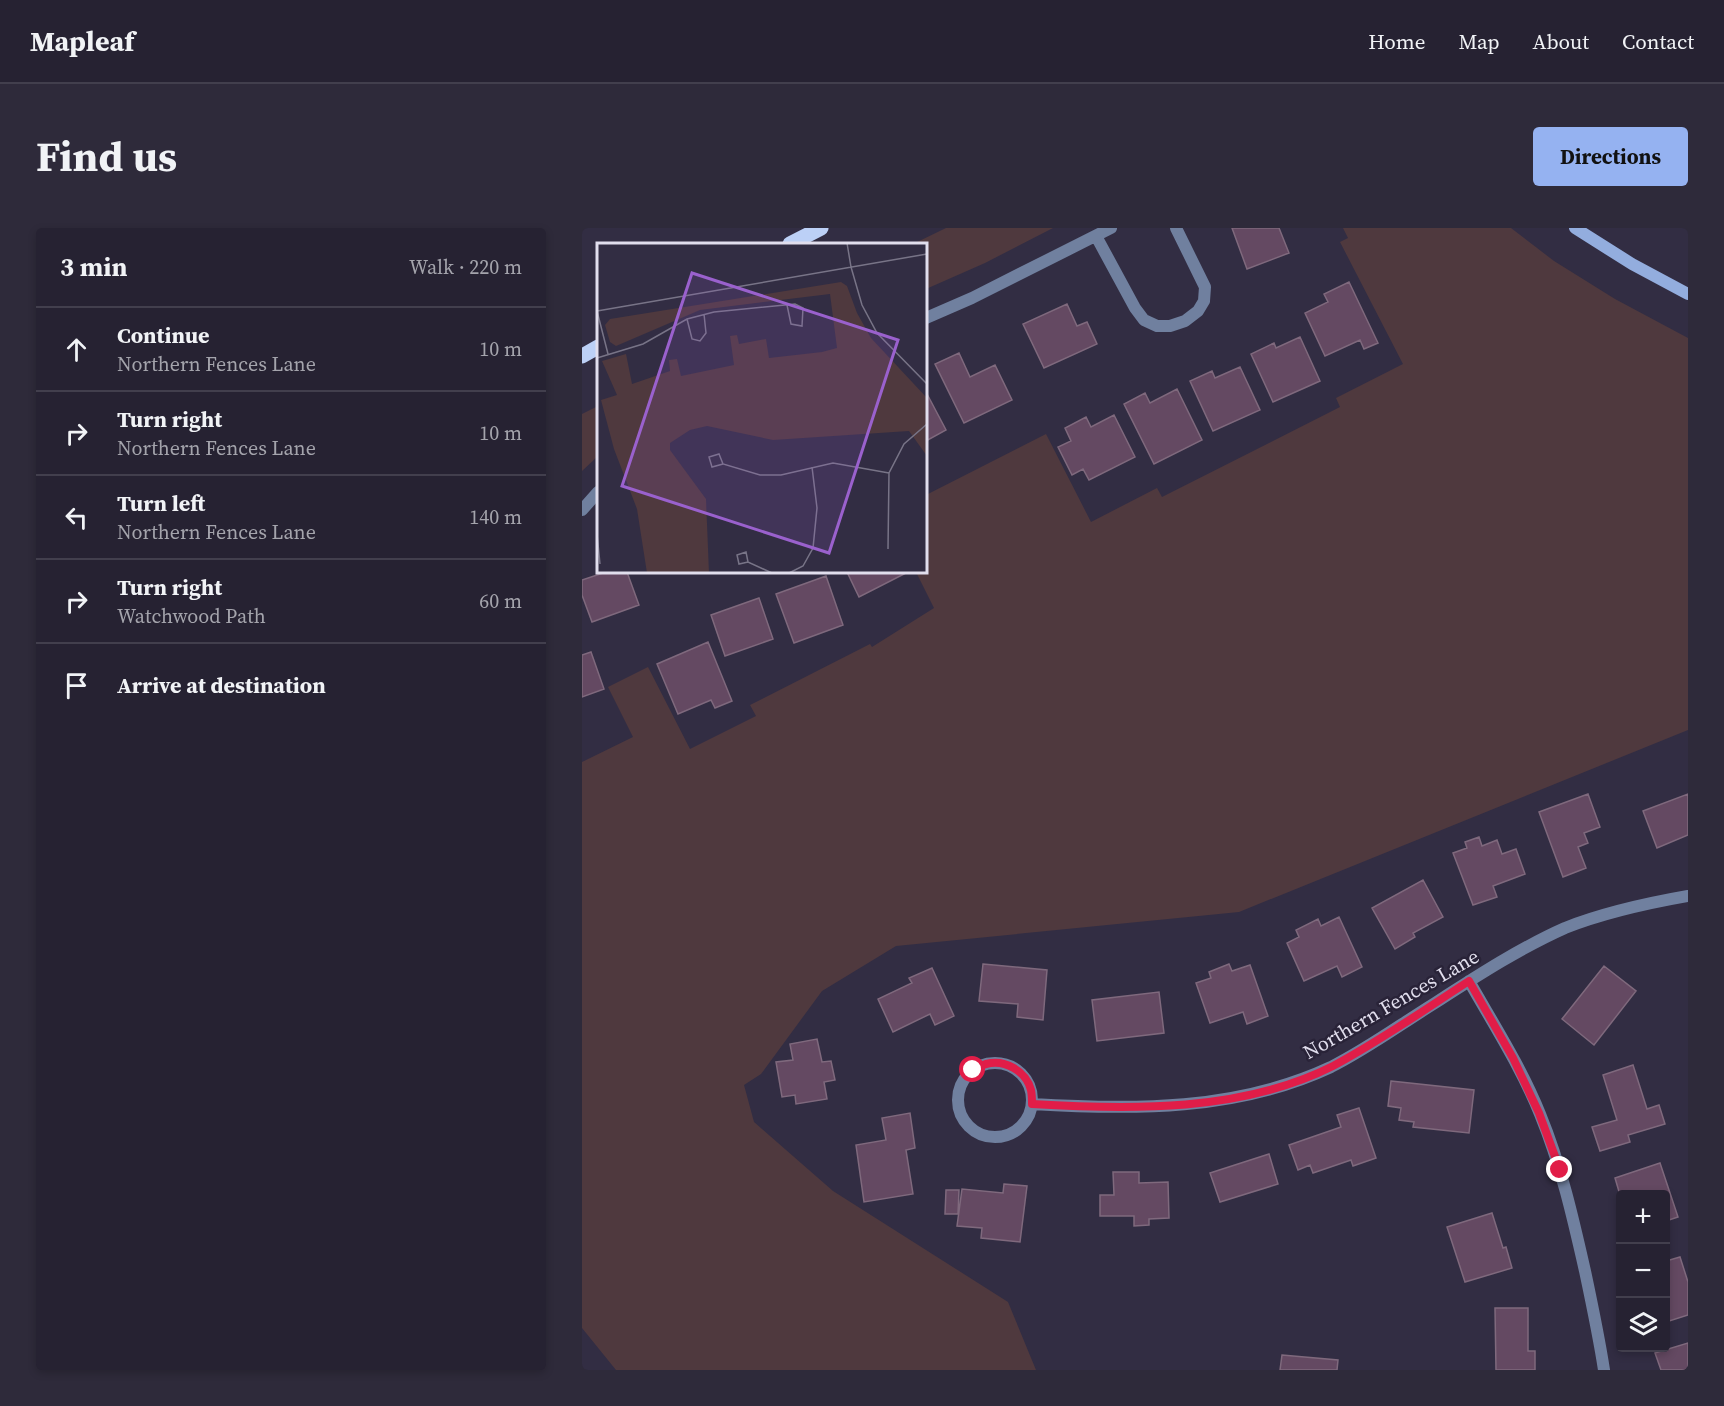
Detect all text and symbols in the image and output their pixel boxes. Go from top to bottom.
text: Mapleaf [30,22,134,60]
text: Home [1368,27,1426,56]
text: Map [1459,27,1500,56]
text: About [1533,27,1589,56]
text: Contact [1622,27,1694,56]
text: Find us [36,127,177,185]
button: Directions [1533,127,1688,186]
inset map [597,243,927,573]
text: 3 min [60,249,127,285]
text: Walk · 220 m [409,253,522,281]
text: Continue [117,320,210,350]
icon: ahead [60,333,93,366]
text: 10 m [479,335,522,363]
text: Northern Fences Lane [117,350,316,378]
text: Turn right [117,404,222,434]
icon: right [60,417,93,450]
text: 10 m [479,419,522,447]
text: Northern Fences Lane [117,434,316,462]
text: Turn left [117,488,205,518]
icon: left [60,501,93,534]
text: 140 m [469,503,522,531]
text: Northern Fences Lane [117,518,316,546]
text: Turn right [117,572,222,602]
icon: right [60,585,93,618]
text: 60 m [479,587,522,615]
text: Watchwood Path [117,602,266,630]
icon: arrive [60,669,93,702]
text: Arrive at destination [117,670,326,700]
street label: Northern Fences Lane [1298,942,1484,1066]
route start [959,1056,985,1082]
route end [1546,1156,1572,1182]
map controls [1616,1190,1670,1352]
button: + [1616,1190,1670,1244]
button: − [1616,1244,1670,1298]
button: layers [1616,1298,1670,1352]

